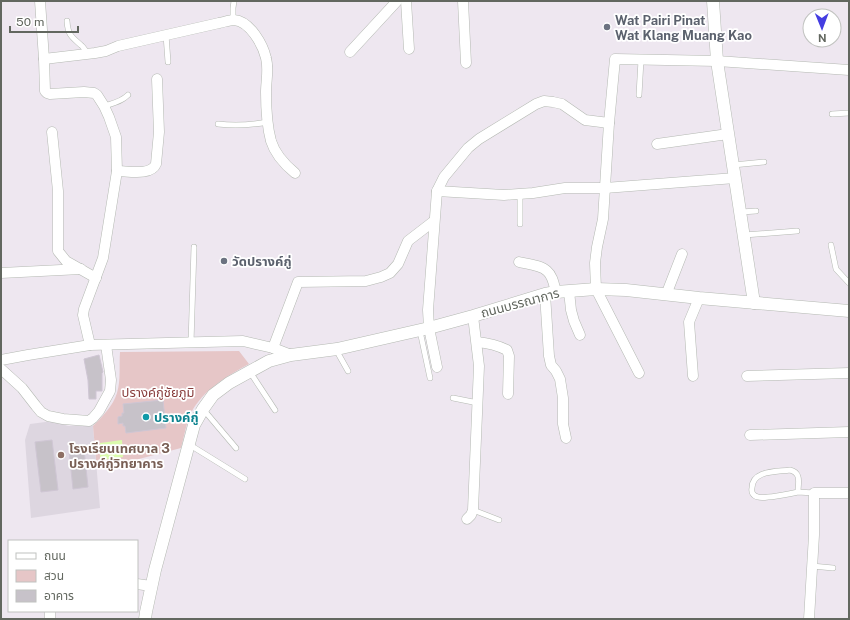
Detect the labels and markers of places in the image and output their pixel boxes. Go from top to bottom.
place label: Wat Pairi Pinat Wat Klang Muang Kao [615,13,752,43]
marker: Wat Pairi Pinat Wat Klang Muang Kao [602,22,612,32]
place label: วัดปรางค์กู่ [232,254,292,270]
marker: วัดปรางค์กู่ [219,256,229,266]
place label: ปรางค์กู่ [154,410,199,426]
marker: ปรางค์กู่ [141,412,151,422]
place label: โรงเรียนเทศบาล 3 ปรางค์กู่วิทยาคาร [69,441,170,472]
marker: โรงเรียนเทศบาล 3 ปรางค์กู่วิทยาคาร [56,450,66,460]

